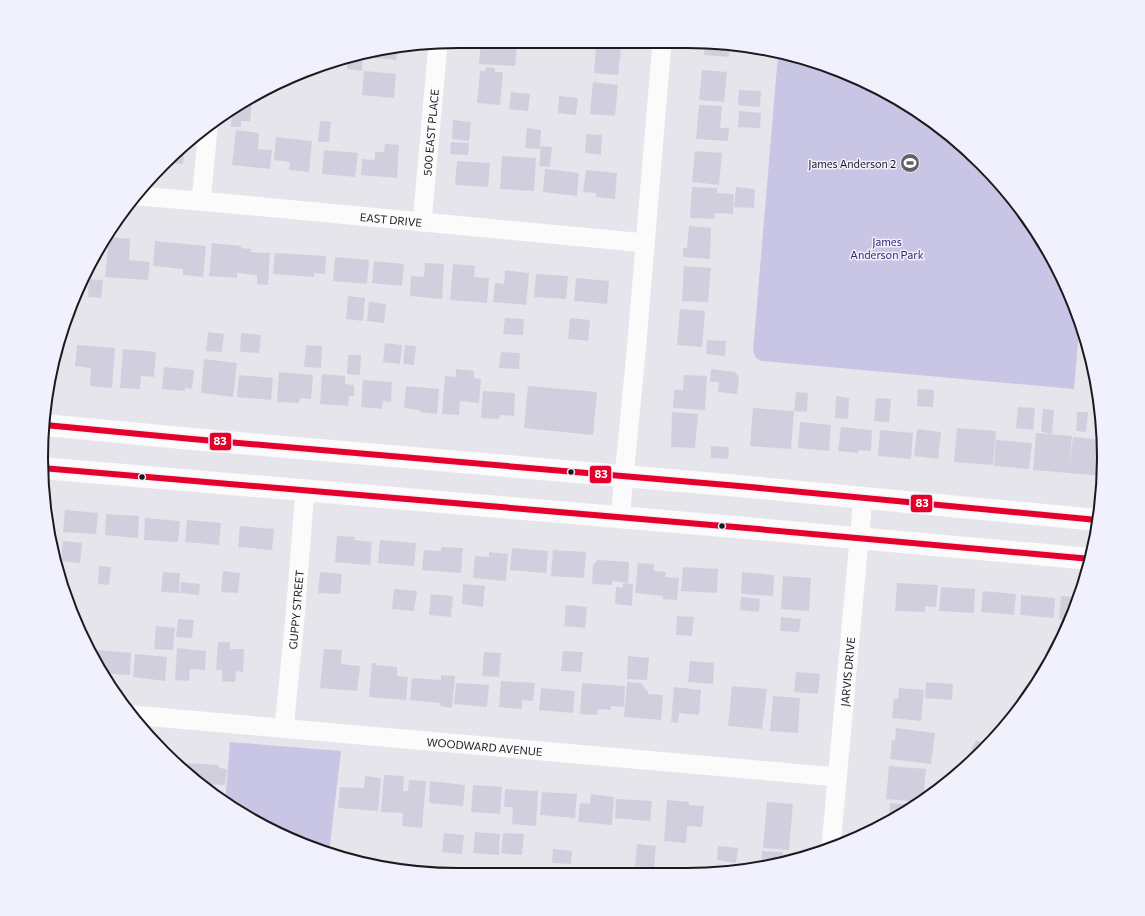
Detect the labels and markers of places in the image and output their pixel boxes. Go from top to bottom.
sports icon: James Anderson 2 [899,152,921,174]
place label: James Anderson 2 [808,157,896,171]
unlabelled marker [566,467,576,477]
unlabelled marker [137,472,147,482]
unlabelled marker [717,521,727,531]

